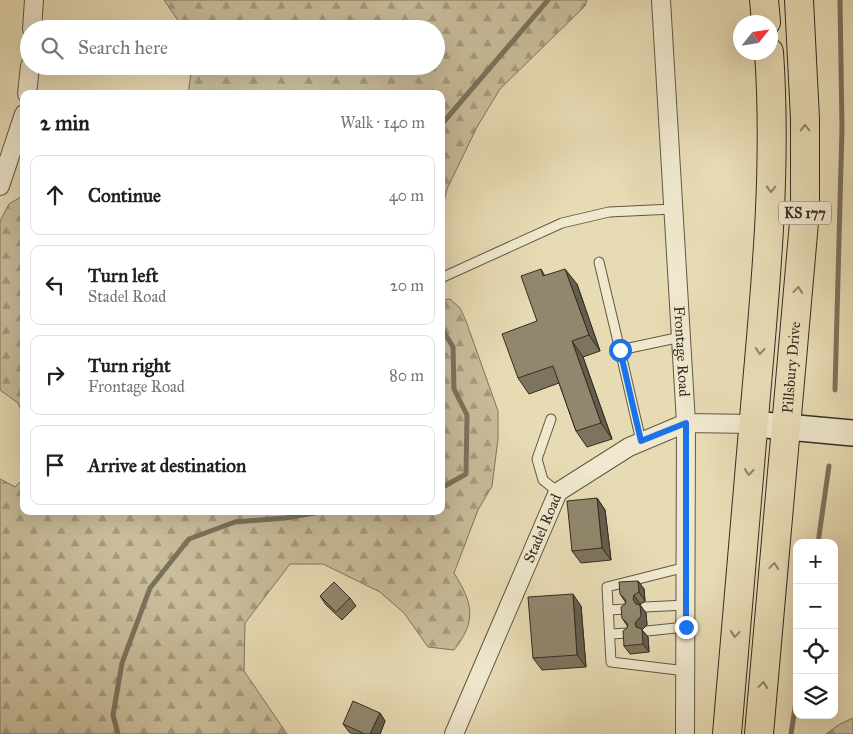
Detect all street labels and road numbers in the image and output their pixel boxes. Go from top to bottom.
road number: KS 177 [779,202,831,224]
street label: Frontage Road [670,305,693,398]
street label: Pillsbury Drive [778,321,804,414]
street label: Stadel Road [520,491,565,565]

